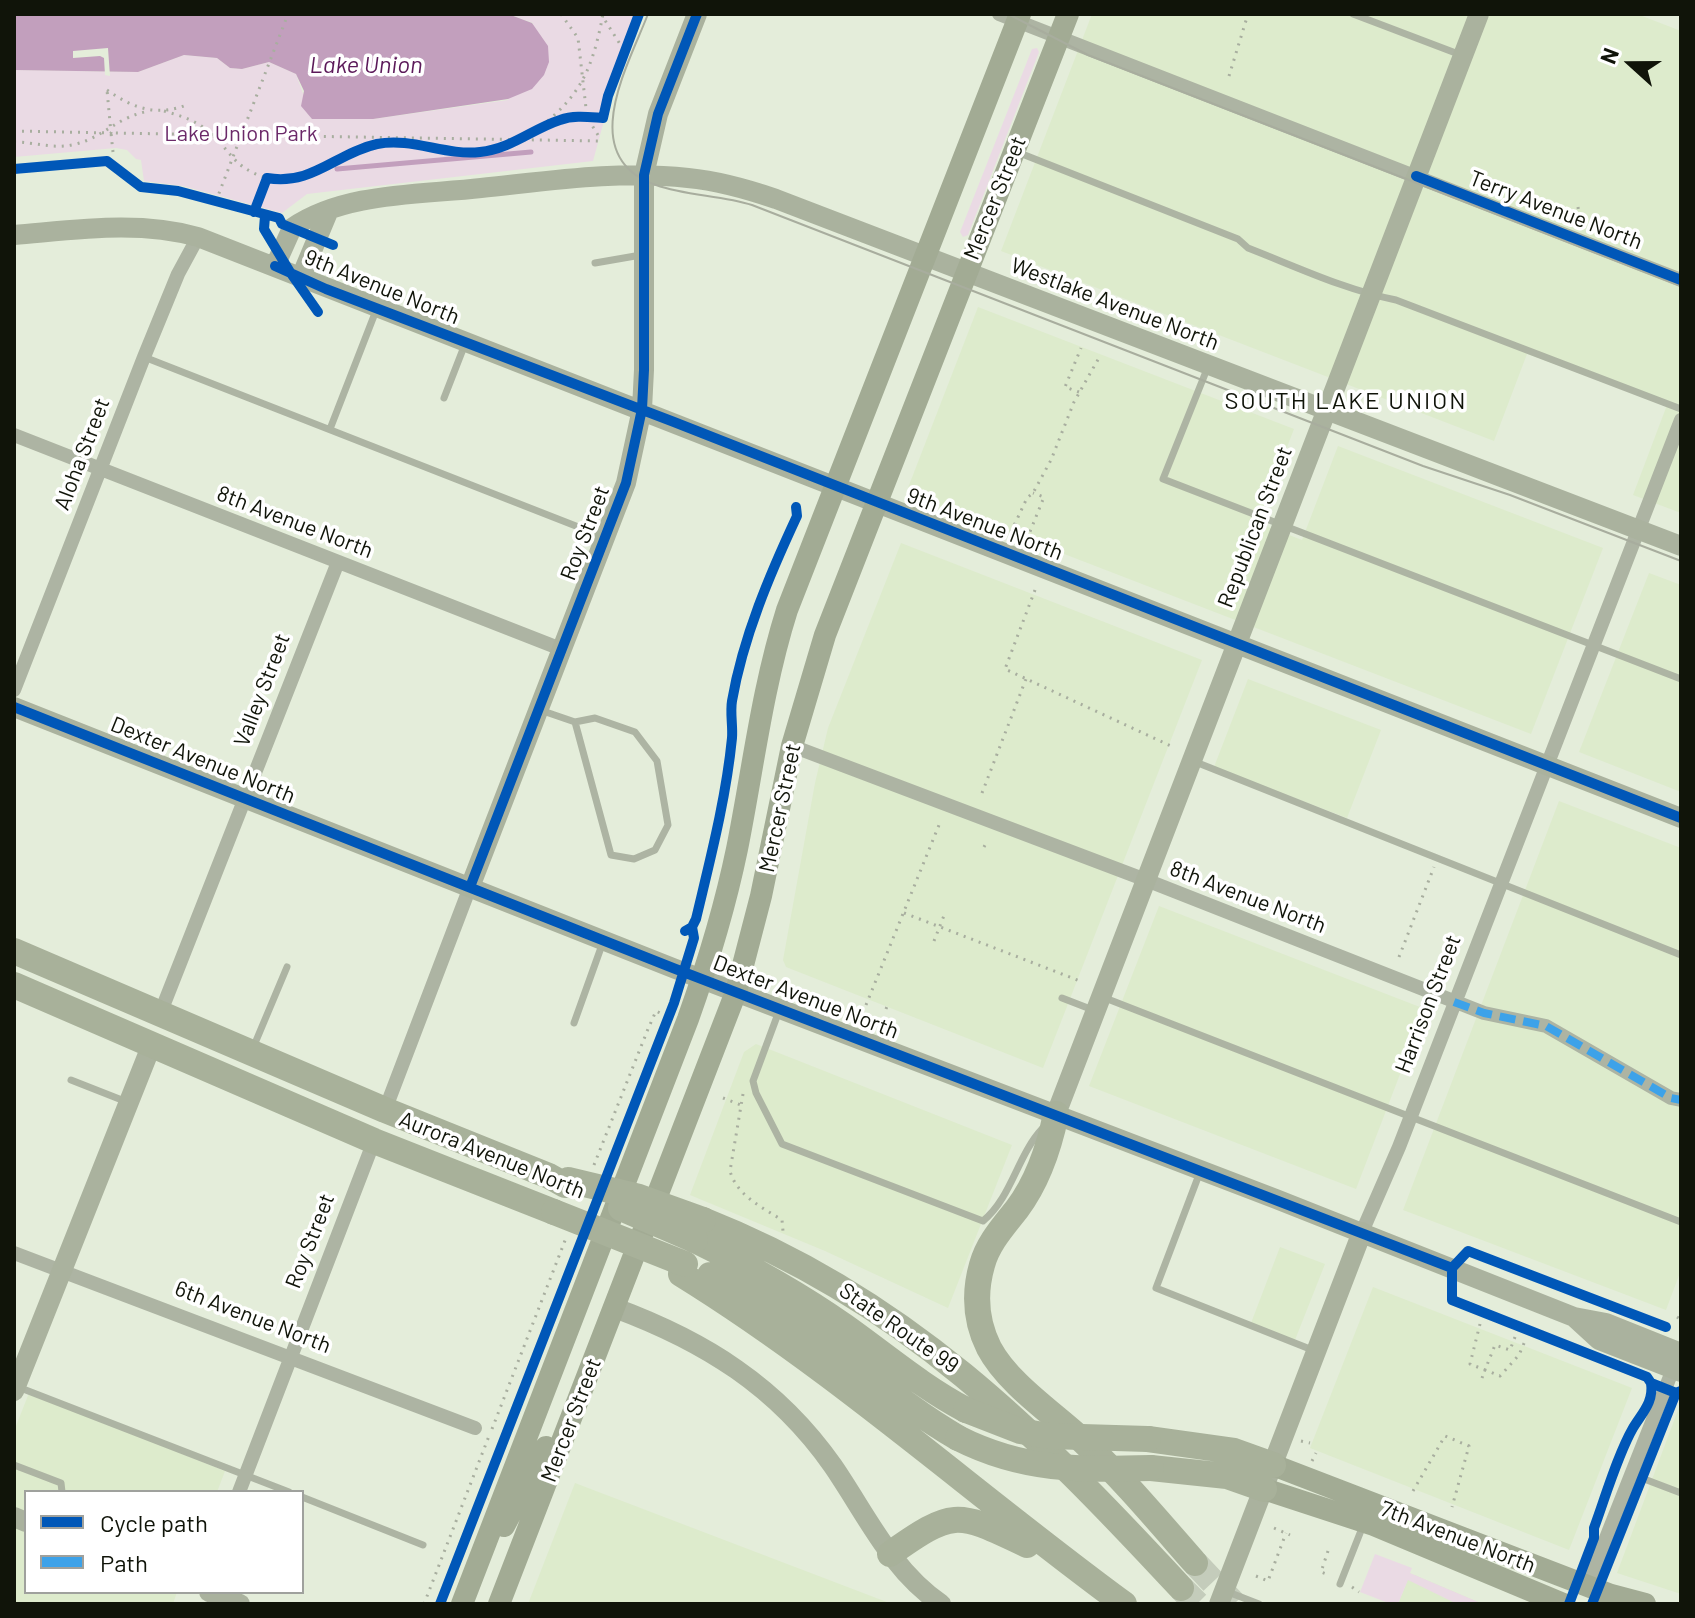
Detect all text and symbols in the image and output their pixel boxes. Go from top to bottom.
north arrow [1591,24,1671,104]
text: N [1594,44,1623,67]
water label: Lake Union [309,51,423,79]
park label: Lake Union Park [164,121,318,147]
street label: Mercer Street [958,132,1032,264]
street label: Terry Avenue North [1466,165,1646,255]
street label: 9th Avenue North [301,244,463,330]
street label: Westlake Avenue North [1007,252,1223,356]
district label: SOUTH LAKE UNION [1225,387,1467,415]
street label: Aloha Street [49,394,115,514]
street label: Republican Street [1212,443,1298,611]
street label: 8th Avenue North [213,480,377,564]
street label: Roy Street [555,482,615,584]
street label: 9th Avenue North [903,482,1067,566]
street label: Valley Street [228,630,296,750]
street label: Dexter Avenue North [107,711,299,809]
street label: Mercer Street [753,741,807,875]
street label: 8th Avenue North [1166,855,1330,939]
street label: Harrison Street [1389,931,1467,1077]
street label: Dexter Avenue North [709,949,903,1045]
street label: Aurora Avenue North [395,1106,589,1204]
street label: Roy Street [280,1190,340,1292]
street label: 6th Avenue North [171,1275,335,1359]
street label: State Route 99 [834,1277,964,1379]
street label: Mercer Street [535,1354,607,1486]
legend [24,1490,304,1594]
street label: 7th Avenue North [1377,1495,1539,1579]
text: Cycle path [100,1508,208,1537]
text: Path [100,1548,148,1577]

